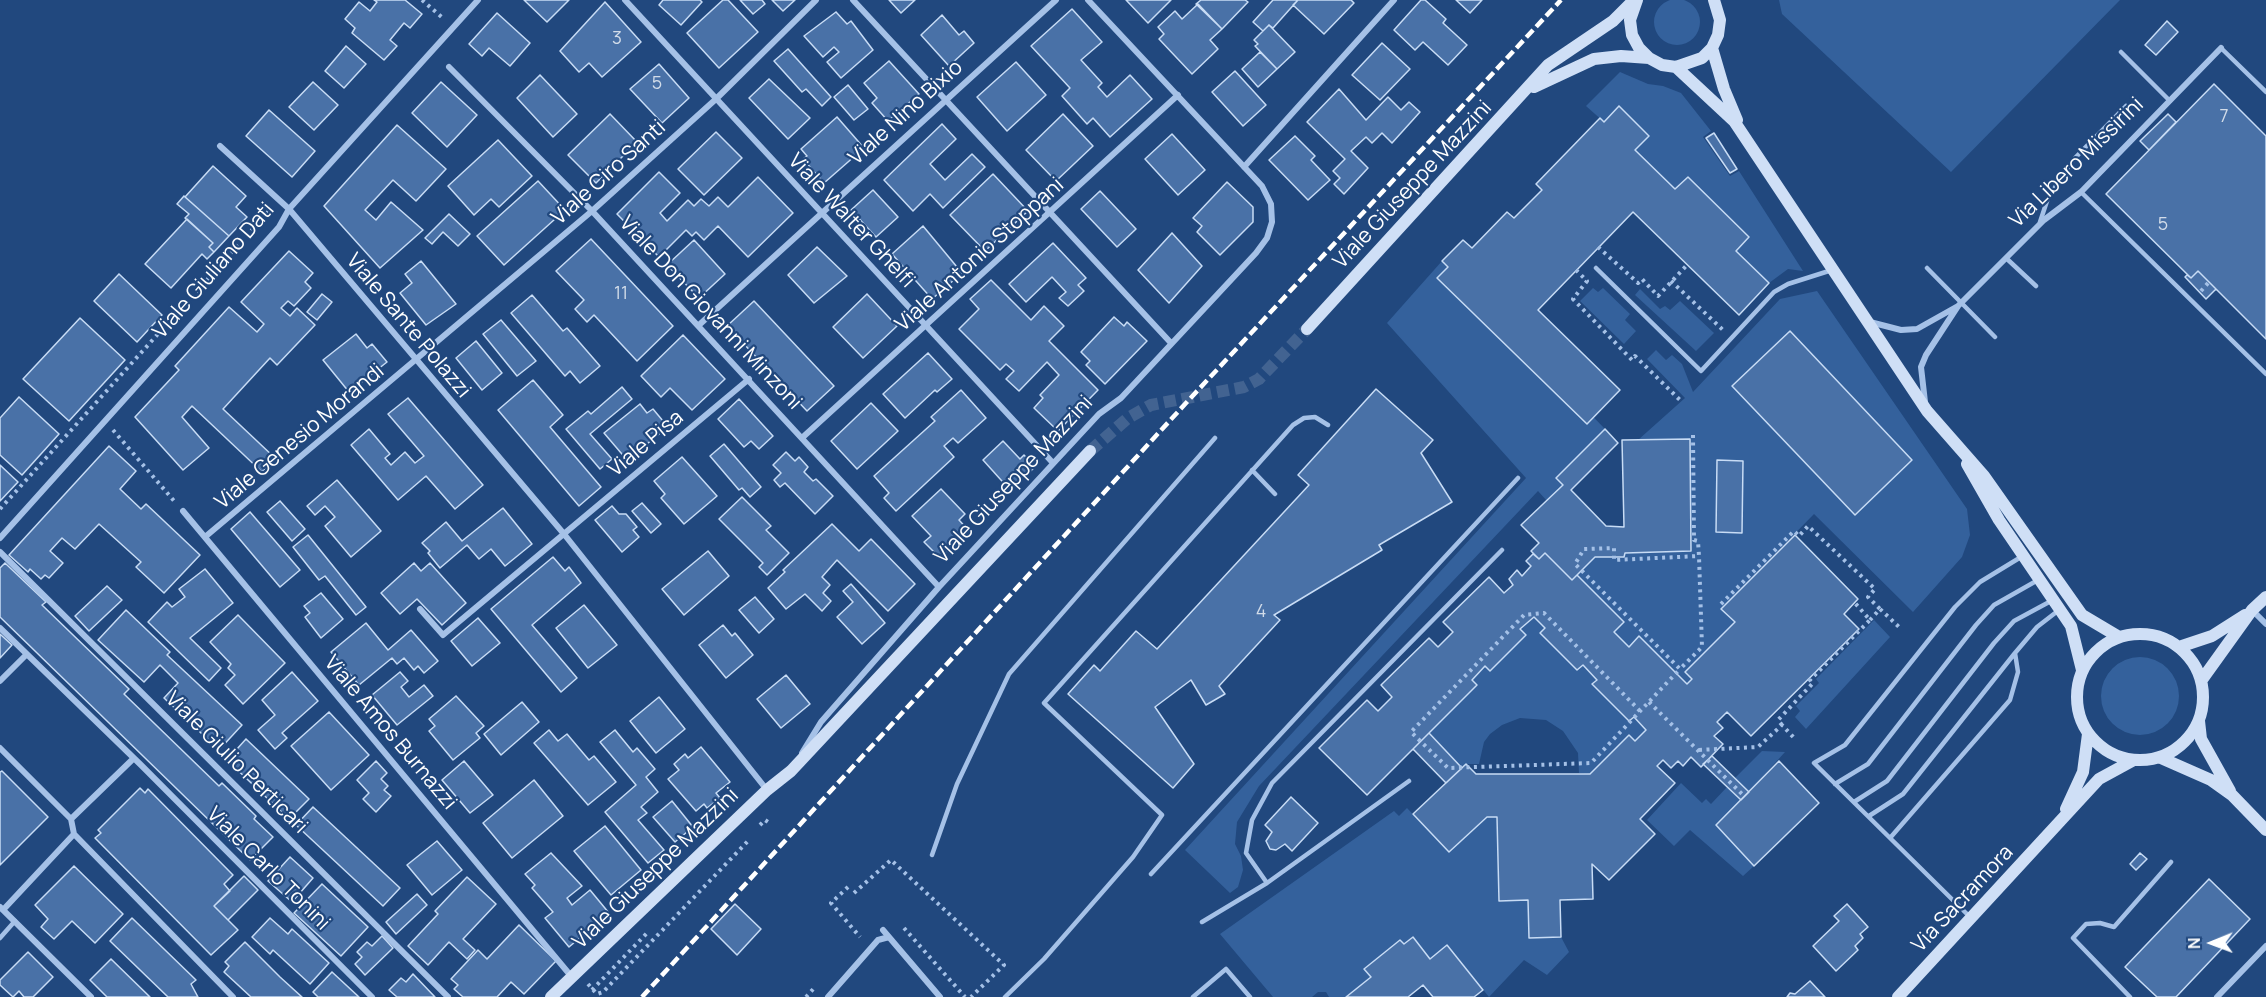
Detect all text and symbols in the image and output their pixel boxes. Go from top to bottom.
house number: 3 [612,28,622,50]
street label: Viale Nino Bixio [844,55,968,171]
house number: 5 [652,73,662,95]
street label: Via Libero Missirini [2005,93,2149,233]
street label: Viale Giuseppe Mazzini [1329,96,1497,274]
house number: 7 [2219,106,2229,128]
street label: Viale Ciro Santi [547,115,671,231]
street label: Viale Walter Ghelfi [782,149,920,293]
street label: Viale Antonio Stoppani [891,173,1069,337]
street label: Viale Giuliano Dati [148,198,280,344]
street label: Viale Don Giovanni Minzoni [613,211,807,415]
house number: 5 [2158,214,2168,236]
street label: Viale Sante Polazzi [340,249,476,403]
house number: 11 [614,283,628,305]
street label: Viale Genesio Morandi [210,359,390,515]
street label: Viale Giuseppe Mazzini [930,391,1098,569]
street label: Viale Pisa [603,405,689,483]
house number: 4 [1256,601,1266,623]
street label: Viale Amos Burnazzi [318,651,462,815]
street label: Viale Giulio Perticari [160,687,312,839]
street label: Viale Giuseppe Mazzini [568,783,744,955]
street label: Viale Carlo Tonini [201,802,335,936]
street label: Via Sacramora [1907,840,2019,958]
north arrow [2182,913,2242,973]
text: N [2183,937,2205,949]

